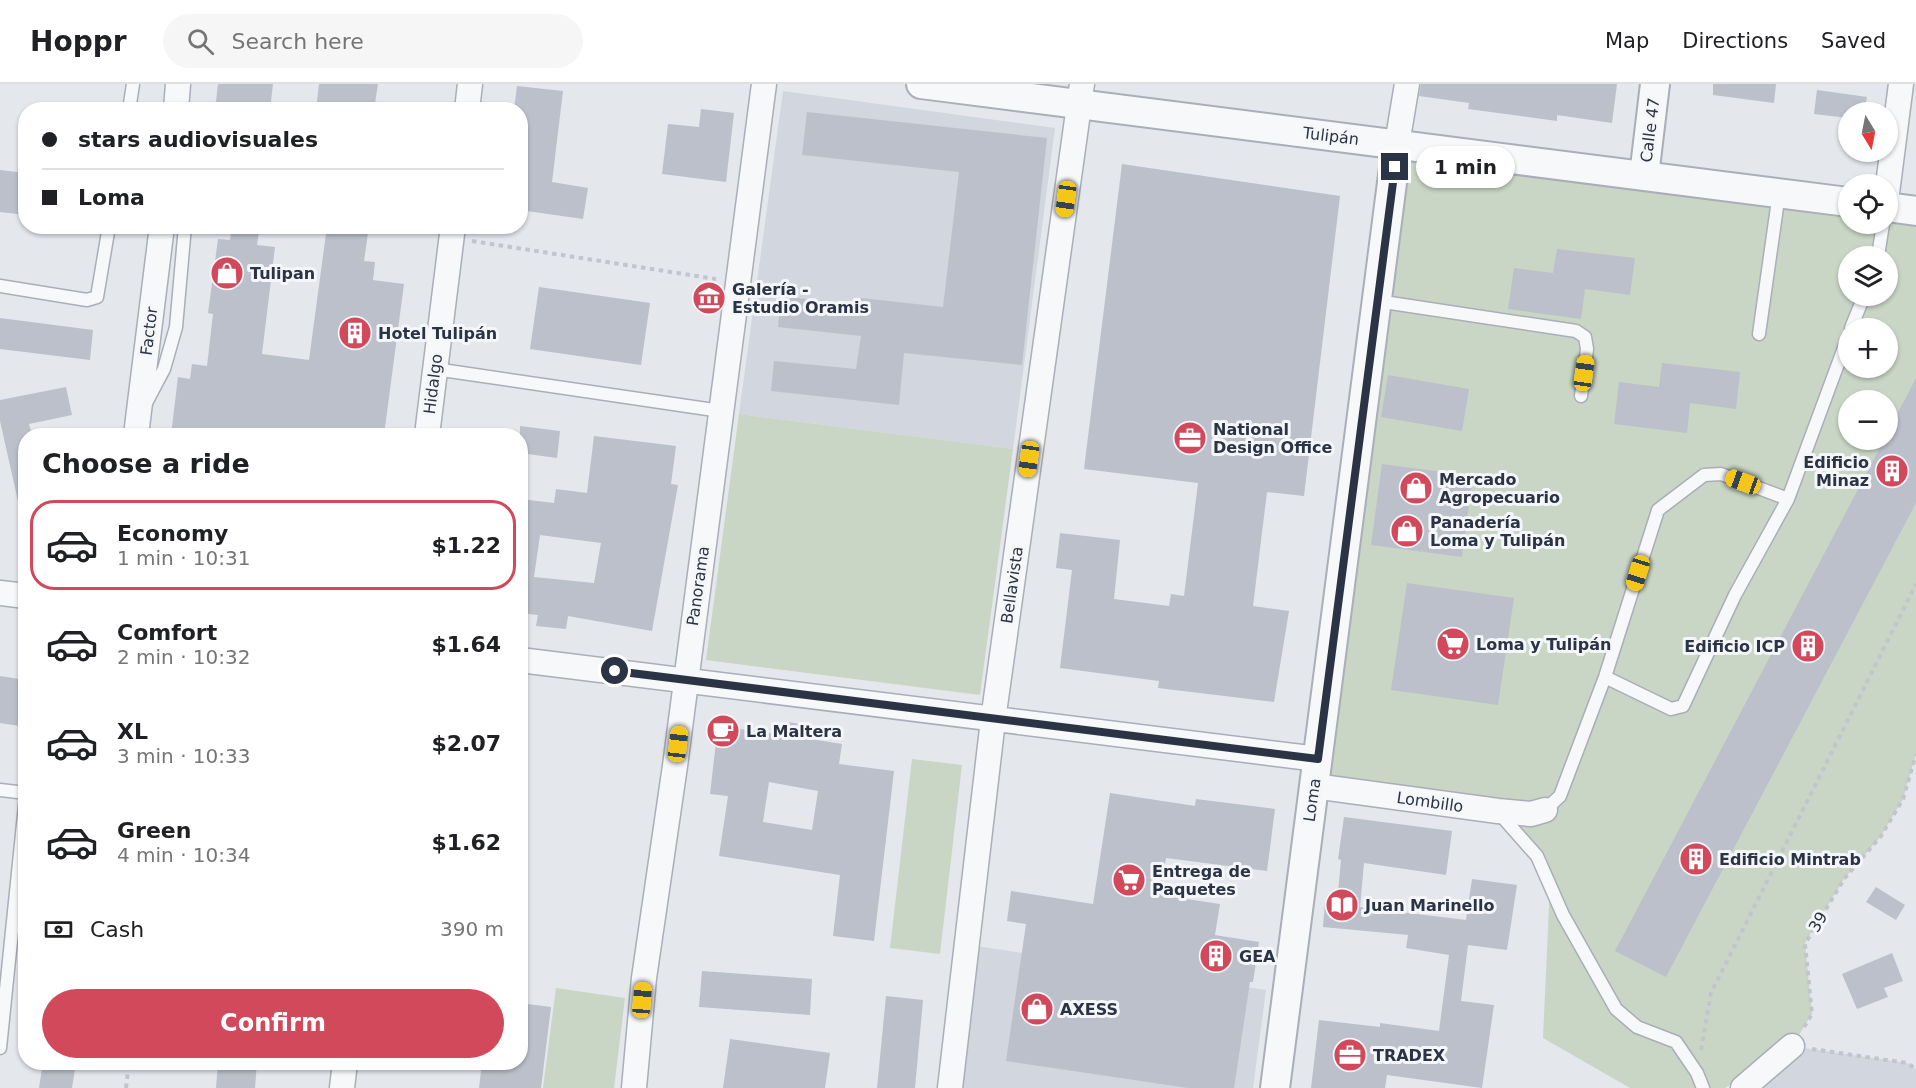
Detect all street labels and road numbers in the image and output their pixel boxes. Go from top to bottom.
street label: Calle 47 [1637,97,1663,163]
street label: Tulipán [1301,123,1360,149]
street label: Factor [137,305,161,356]
street label: Hidalgo [420,353,446,415]
street label: Panorama [683,545,713,627]
street label: Bellavista [997,545,1027,625]
street label: Loma [1300,777,1324,823]
street label: Lombillo [1395,788,1465,816]
street label: 39 [1805,908,1831,936]

